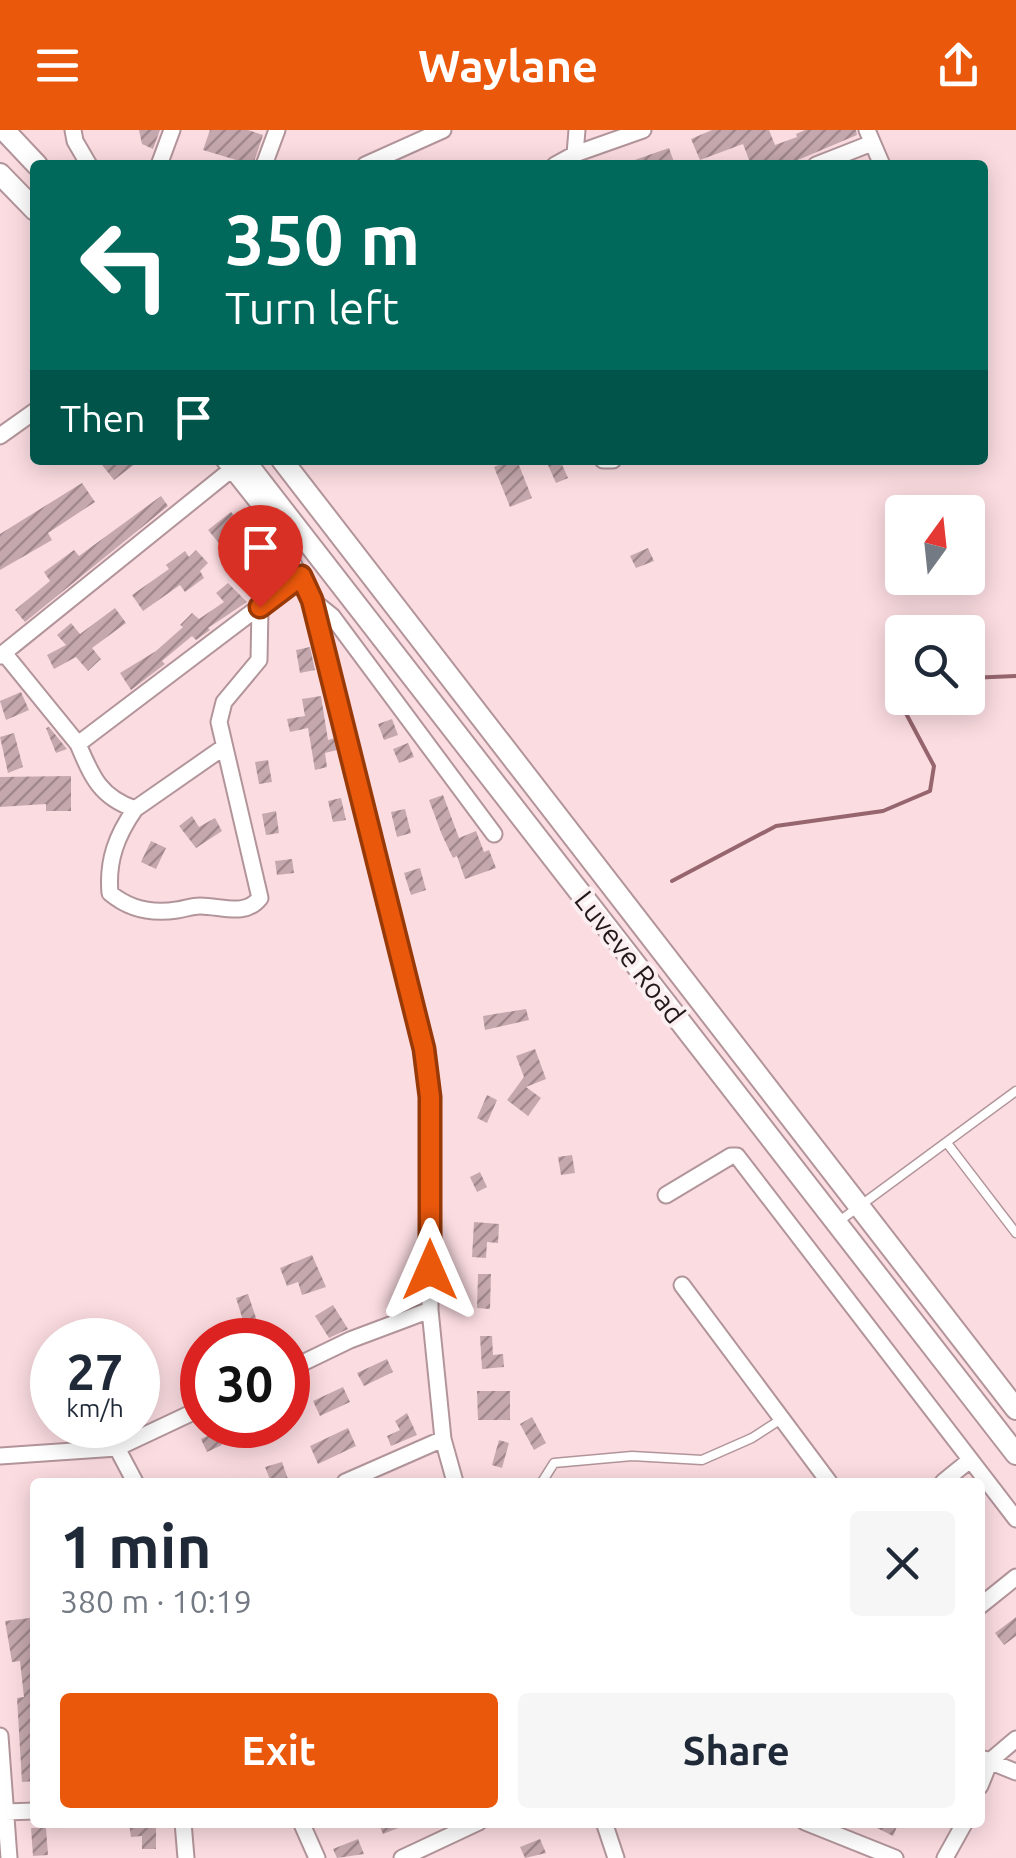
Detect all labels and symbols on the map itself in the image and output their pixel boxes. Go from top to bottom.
north arrow [885,495,985,595]
pin [218,505,303,608]
street label: Luveve Road [569,884,692,1029]
position arrow [378,1218,482,1322]
speed limit sign: 30 [180,1318,310,1448]

